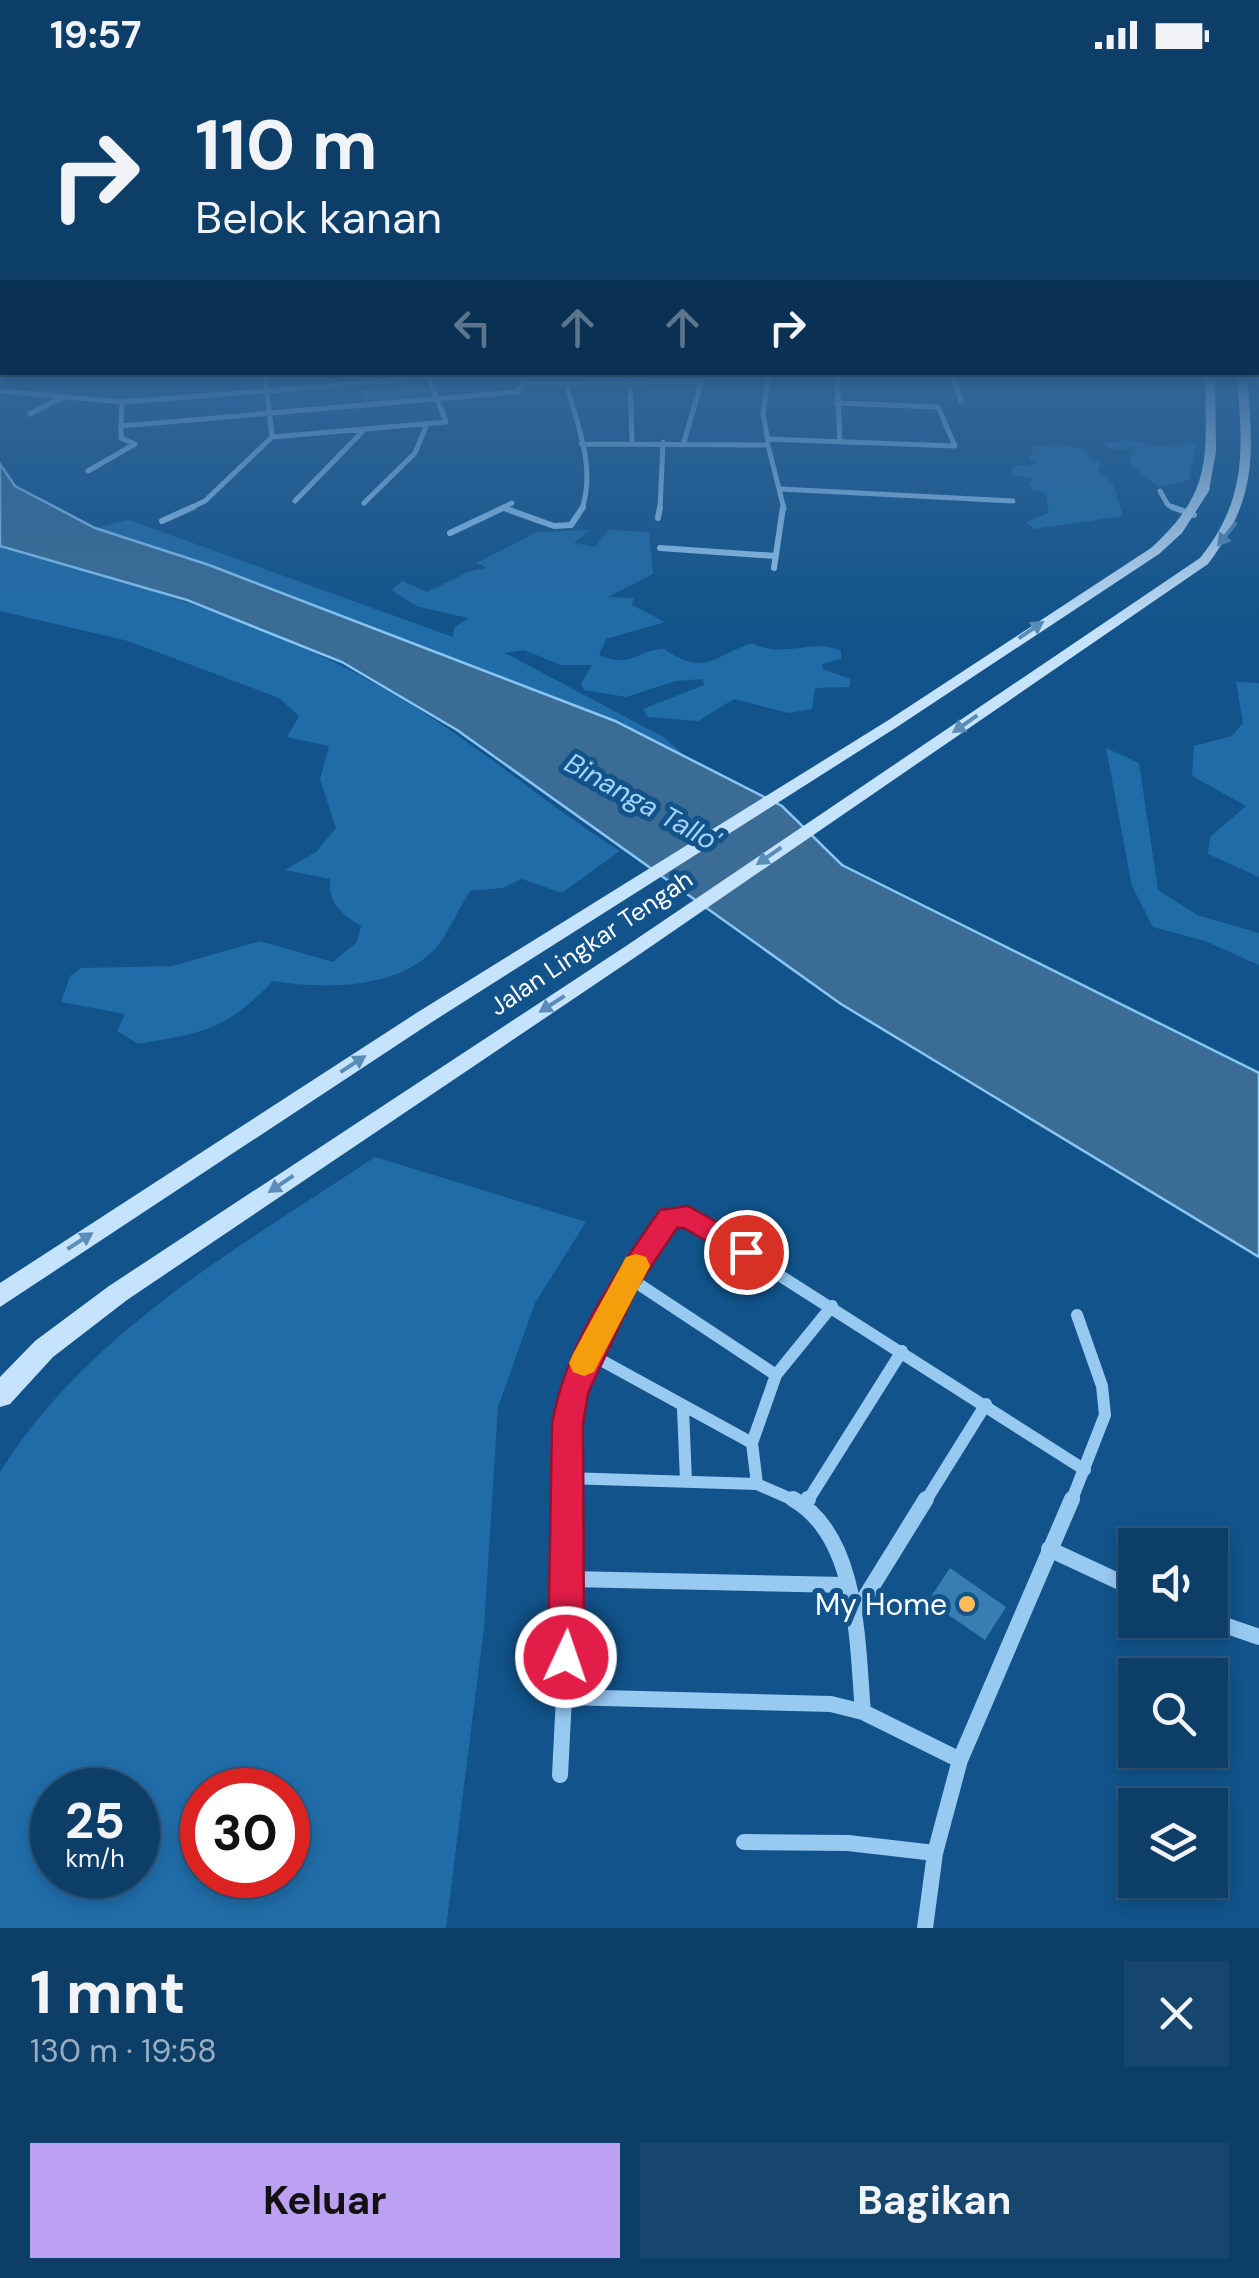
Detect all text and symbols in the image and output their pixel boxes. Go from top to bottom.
text: 19:57 [50,10,141,60]
text: 110 m [195,100,378,191]
icon: right [30,110,160,240]
text: Belok kanan [195,188,442,247]
icon: left [445,300,500,355]
icon: ahead [550,300,605,355]
icon: ahead [655,300,710,355]
icon: right [760,300,815,355]
one-way arrow [1217,521,1238,547]
one-way arrow [1017,621,1045,640]
one-way arrow [952,714,979,733]
water label: Binanga Tallo' [558,744,727,860]
one-way arrow [755,846,782,865]
street label: Jalan Lingkar Tengah [483,863,699,1023]
one-way arrow [538,994,565,1012]
one-way arrow [339,1056,367,1074]
one-way arrow [268,1174,295,1193]
pin [704,1210,789,1295]
icon: arrive [719,1225,774,1280]
one-way arrow [66,1232,94,1250]
map controls [1118,1528,1228,1898]
button: sound [1118,1528,1228,1638]
place label: My Home [815,1585,947,1624]
marker: My Home [956,1593,978,1615]
position arrow [514,1605,618,1709]
button: search [1118,1658,1228,1768]
speed limit sign: 30 [180,1768,310,1898]
text: 25 [65,1788,125,1854]
button: layers [1118,1788,1228,1898]
text: km/h [65,1842,125,1875]
text: 1 mnt [30,1953,185,2032]
button: close [1124,1961,1229,2066]
text: 130 m · 19:58 [30,2030,217,2072]
button: Keluar [30,2143,620,2258]
button: Bagikan [640,2143,1229,2258]

